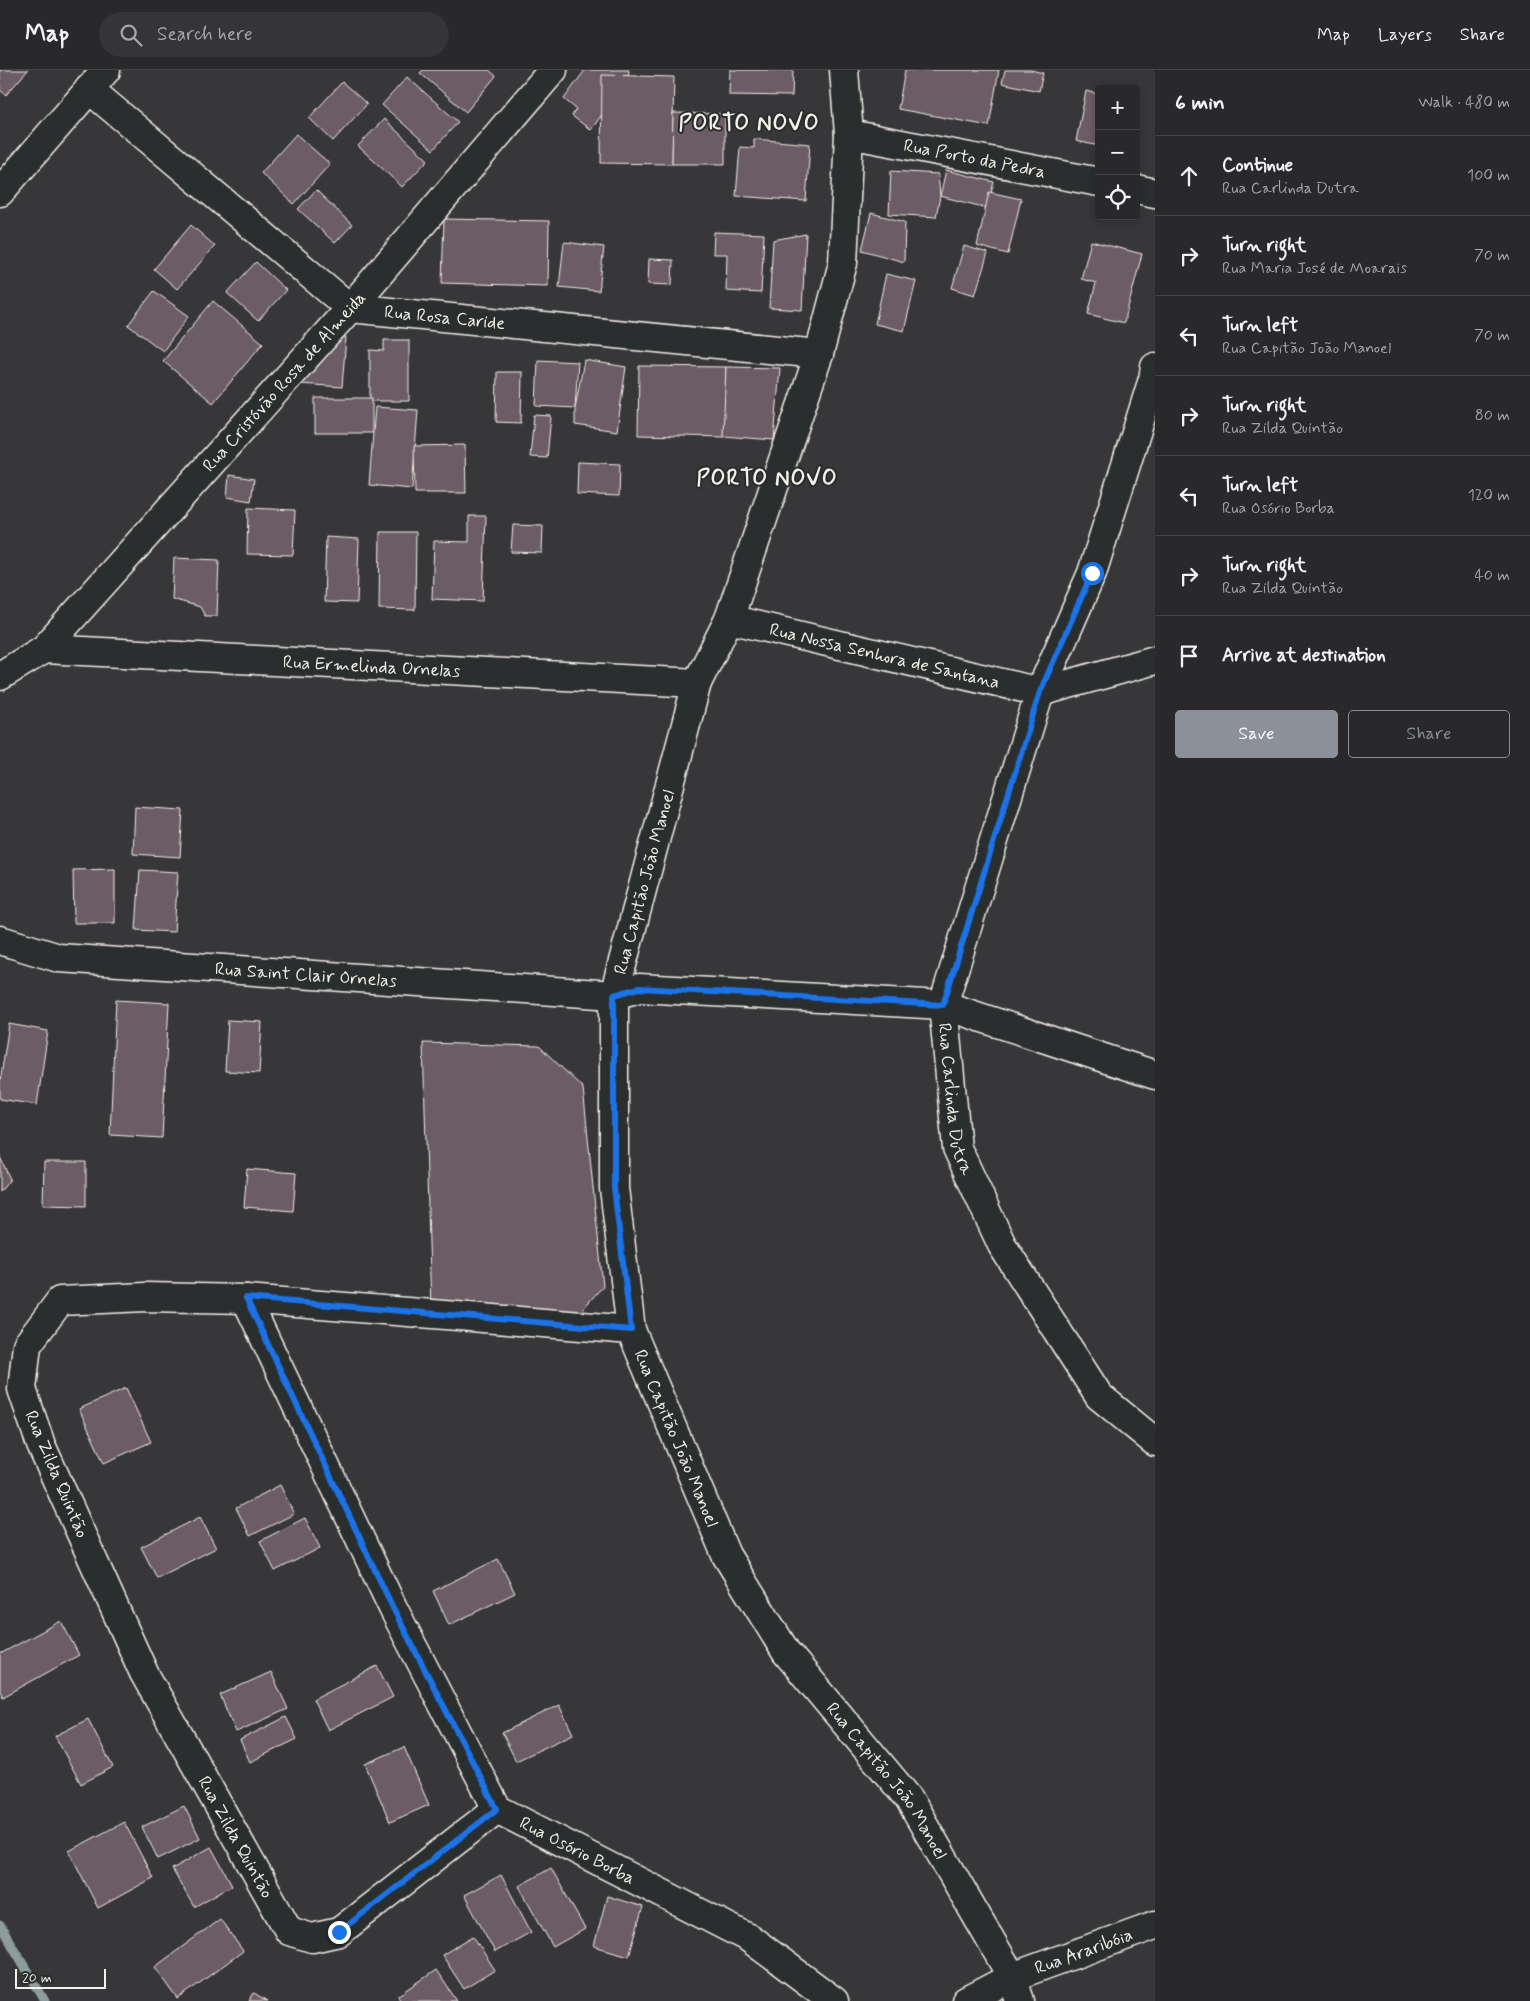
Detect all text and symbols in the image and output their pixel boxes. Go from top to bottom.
search box [99,12,449,57]
text: Map [25,19,69,50]
icon: search [117,21,145,49]
text: Search here [157,22,253,47]
text: Map [1317,23,1350,47]
text: Layers [1378,23,1432,47]
text: Share [1460,23,1505,47]
map controls [1095,85,1140,220]
button: + [1095,85,1140,130]
text: 6 min [1175,89,1225,117]
text: Walk · 480 m [1418,92,1510,113]
district label: PORTO NOVO [678,110,820,138]
button: − [1095,130,1140,175]
street label: Rua Porto da Pedra [901,134,1048,185]
text: Continue [1222,153,1293,178]
icon: ahead [1175,162,1203,190]
text: 100 m [1467,165,1510,186]
button: locate [1095,175,1140,220]
text: Rua Carlinda Dutra [1222,178,1359,199]
text: Turn right [1222,233,1306,258]
icon: right [1175,242,1203,270]
text: 70 m [1474,245,1510,266]
text: Rua Maria José de Moarais [1222,258,1407,279]
street label: Rua Cristóvão Rosa de Almeida [198,287,372,477]
street label: Rua Rosa Caride [383,300,506,336]
text: Turn left [1222,313,1298,338]
icon: left [1175,322,1203,350]
text: 70 m [1474,325,1510,346]
text: Rua Capitão João Manoel [1222,338,1391,359]
text: Turn right [1222,393,1306,418]
icon: right [1175,402,1203,430]
text: 80 m [1475,405,1510,426]
text: Rua Zilda Quintão [1222,418,1343,439]
district label: PORTO NOVO [696,465,838,493]
text: Turn left [1222,473,1298,498]
icon: left [1175,482,1203,510]
text: 120 m [1468,485,1510,506]
text: Rua Osório Borba [1222,498,1335,519]
text: Turn right [1222,553,1306,578]
route start [1081,562,1104,585]
icon: right [1175,562,1203,590]
text: 40 m [1474,565,1510,586]
text: Rua Zilda Quintão [1222,578,1343,599]
street label: Rua Nossa Senhora de Santana [767,618,1002,695]
icon: arrive [1175,642,1203,670]
text: Arrive at destination [1222,643,1386,668]
street label: Rua Ermelinda Ornelas [282,650,461,684]
button: Save [1175,710,1338,758]
button: Share [1348,710,1510,758]
street label: Rua Capitão João Manoel [609,787,681,977]
street label: Rua Saint Clair Ornelas [214,957,398,993]
street label: Rua Carlinda Dutra [932,1022,979,1179]
street label: Rua Capitão João Manoel [628,1346,724,1531]
street label: Rua Zilda Quintão [18,1407,94,1542]
street label: Rua Capitão João Manoel [820,1698,952,1864]
street label: Rua Zilda Quintão [192,1772,279,1903]
street label: Rua Osório Borba [515,1812,639,1891]
route end [328,1921,351,1944]
street label: Rua Araribóia [1031,1923,1136,1981]
scale bar [15,1966,106,1989]
text: 20 m [22,1969,52,1987]

